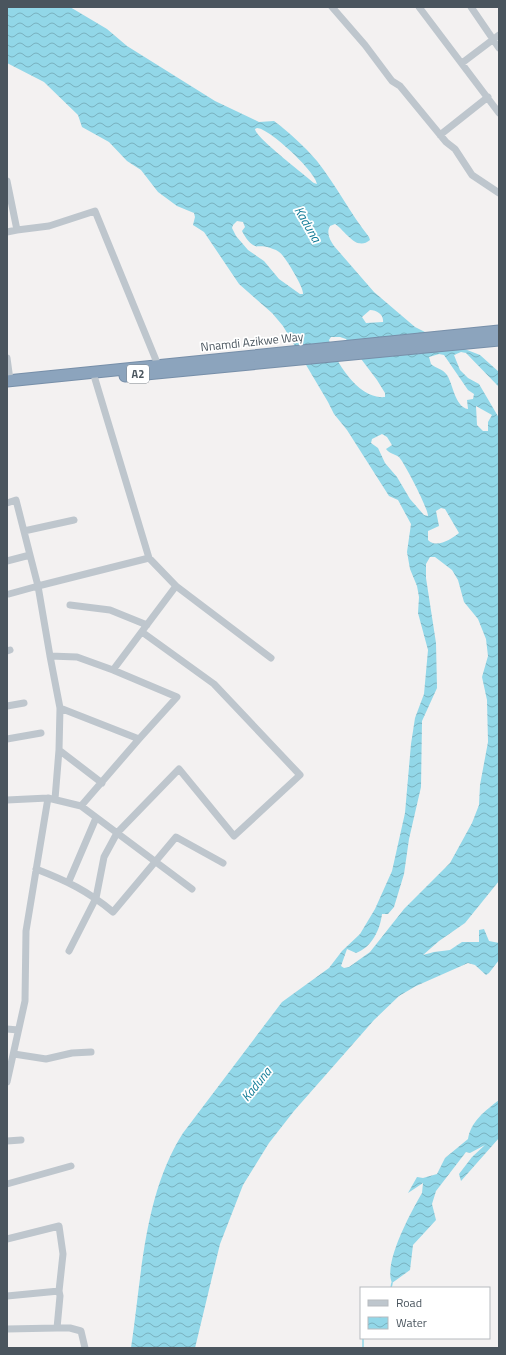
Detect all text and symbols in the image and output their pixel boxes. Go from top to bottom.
water label: Kaduna [290,202,327,247]
street label: Nnamdi Azikwe Way [200,327,304,356]
road number: A2 [127,365,149,383]
water label: Kaduna [236,1061,277,1105]
legend [360,1287,490,1339]
text: Road [396,1293,422,1312]
text: Water [396,1313,427,1332]

